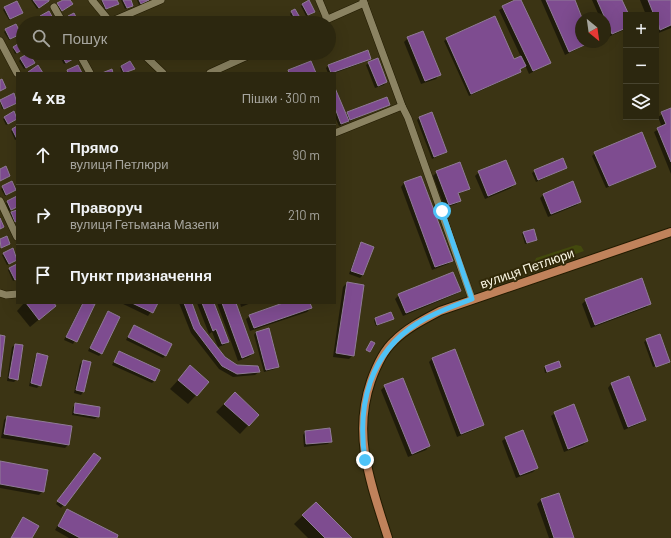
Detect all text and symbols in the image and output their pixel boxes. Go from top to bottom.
north arrow [575,12,611,48]
map controls [623,12,659,120]
button: + [623,12,659,48]
search box [16,16,336,60]
icon: search [30,27,52,49]
text: Пошук [62,29,107,47]
button: − [623,48,659,84]
button: layers [623,84,659,120]
text: 4 хв [32,87,66,107]
text: Пішки · 300 m [242,90,320,106]
text: Прямо [70,138,119,156]
icon: ahead [32,144,54,166]
text: 90 m [293,147,320,163]
text: вулиця Петлюри [70,156,168,172]
text: Праворуч [70,198,143,216]
route start [433,202,451,220]
icon: right [32,204,54,226]
text: 210 m [288,207,320,223]
text: вулиця Гетьмана Мазепи [70,216,219,232]
street label: вулиця Петлюри [478,244,576,292]
icon: arrive [32,264,54,286]
text: Пункт призначення [70,266,212,284]
route end [356,451,374,469]

